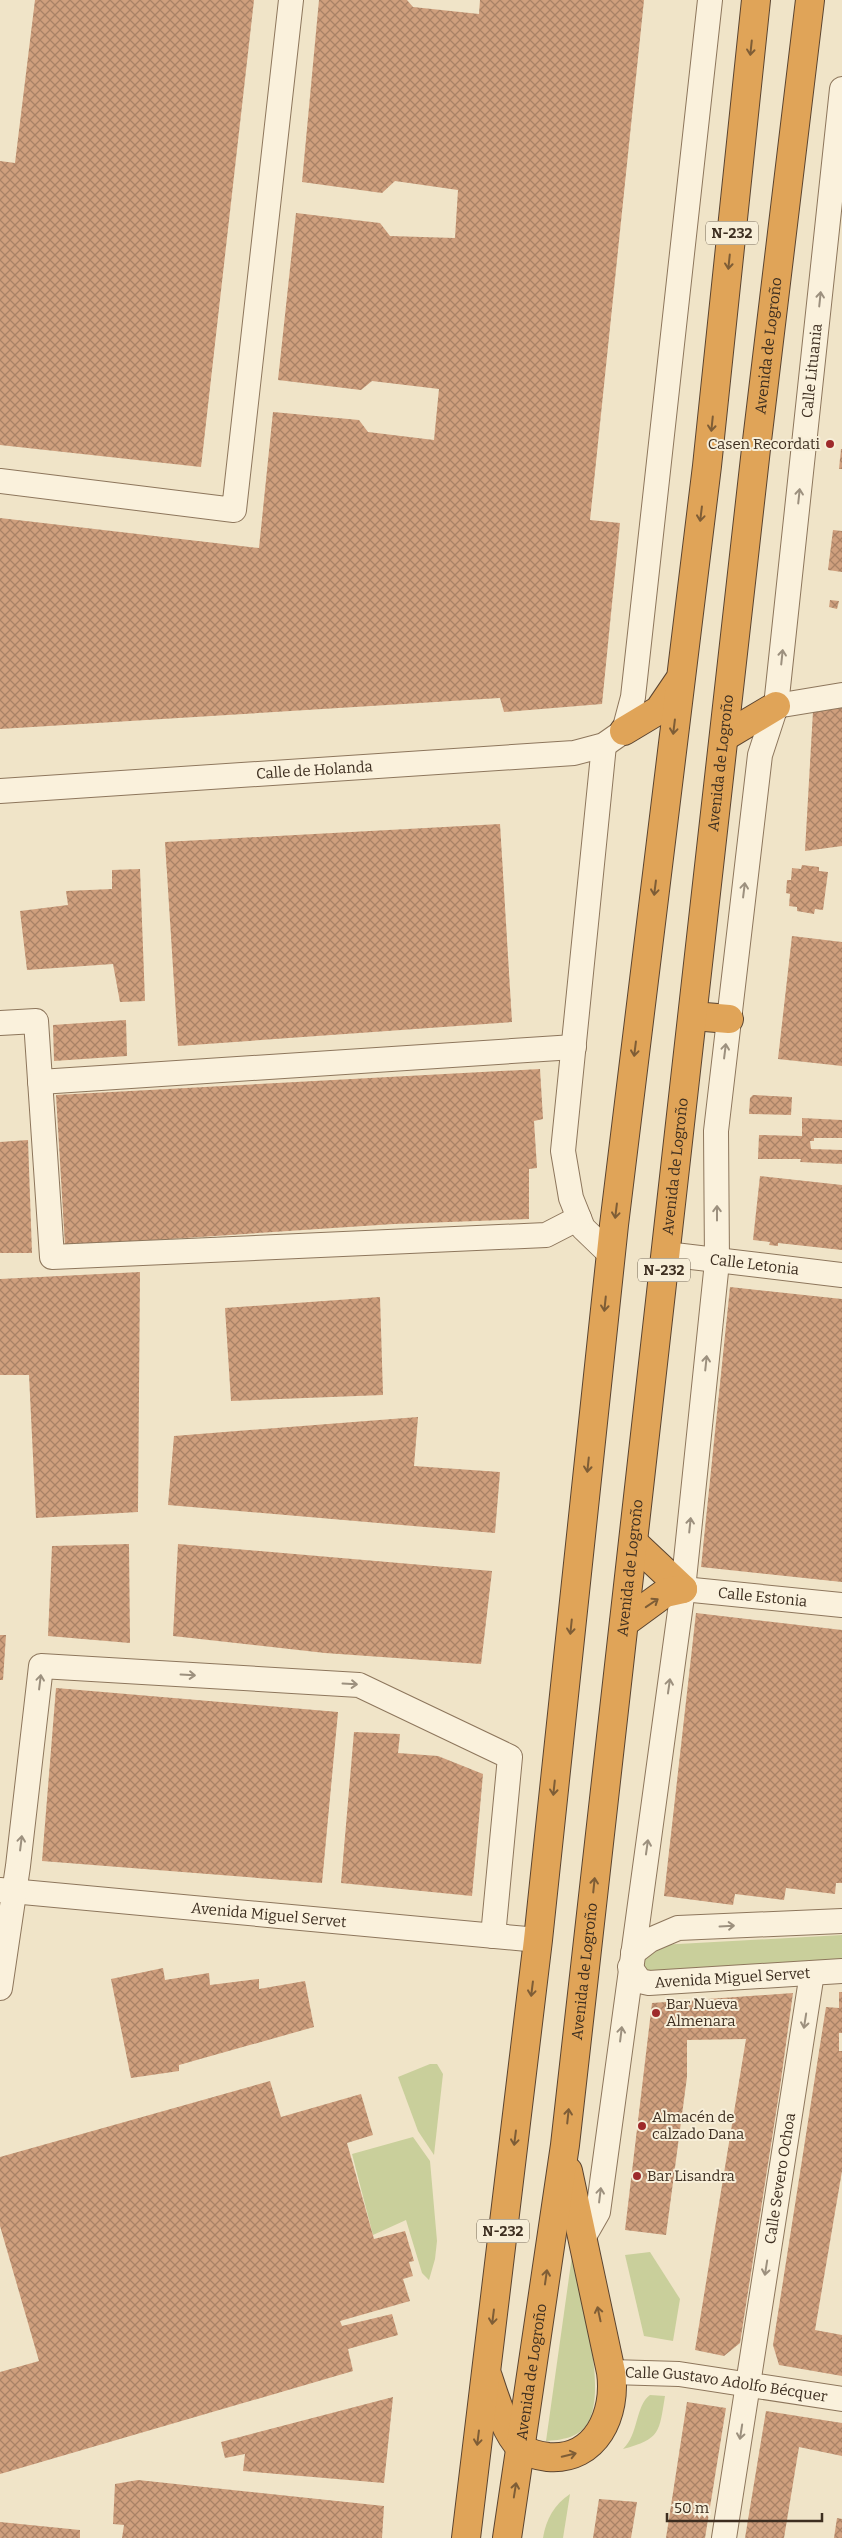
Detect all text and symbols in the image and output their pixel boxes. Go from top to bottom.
one-way arrow [746,40,756,56]
road number: N-232 [706,222,758,244]
one-way arrow [724,254,733,270]
street label: Avenida de Logroño [751,276,786,415]
one-way arrow [815,292,825,308]
street label: Calle Lituania [798,323,826,419]
one-way arrow [707,416,717,432]
place label: Casen Recordati [708,435,821,453]
marker: Casen Recordati [824,438,836,450]
one-way arrow [794,488,804,504]
one-way arrow [696,506,706,522]
one-way arrow [777,650,787,666]
street label: Avenida de Logroño [704,694,737,832]
one-way arrow [669,719,679,735]
street label: Calle de Holanda [255,757,373,783]
one-way arrow [650,880,660,896]
one-way arrow [739,882,749,898]
one-way arrow [630,1041,640,1057]
one-way arrow [720,1043,730,1059]
street label: Avenida de Logroño [659,1097,692,1236]
one-way arrow [611,1202,621,1218]
one-way arrow [712,1205,721,1221]
street label: Calle Letonia [709,1250,800,1279]
road number: N-232 [638,1258,690,1282]
one-way arrow [601,1295,610,1311]
one-way arrow [701,1355,711,1371]
one-way arrow [583,1457,593,1473]
street label: Avenida de Logroño [613,1498,647,1637]
one-way arrow [685,1517,695,1533]
street label: Calle Estonia [717,1584,808,1610]
one-way arrow [644,1597,658,1607]
one-way arrow [566,1618,576,1634]
one-way arrow [179,1670,195,1679]
one-way arrow [35,1674,45,1690]
one-way arrow [665,1678,675,1694]
one-way arrow [342,1679,358,1688]
one-way arrow [549,1780,559,1796]
one-way arrow [16,1836,26,1852]
one-way arrow [642,1839,652,1855]
one-way arrow [589,1877,599,1893]
street label: Avenida Miguel Servet [190,1899,348,1931]
street label: Avenida de Logroño [568,1902,601,2041]
one-way arrow [718,1921,734,1930]
street label: Avenida Miguel Servet [654,1964,811,1992]
one-way arrow [527,1980,537,1996]
place label: Bar Nueva Almenara [666,1995,738,2030]
marker: Bar Nueva Almenara [650,2007,662,2019]
one-way arrow [800,2013,810,2029]
one-way arrow [616,2026,626,2042]
one-way arrow [563,2108,573,2124]
place label: Almacén de calzado Dana [652,2108,744,2143]
street label: Calle Severo Ochoa [761,2111,799,2245]
marker: Almacén de calzado Dana [636,2120,648,2132]
one-way arrow [510,2130,520,2146]
place label: Bar Lisandra [647,2167,735,2185]
marker: Bar Lisandra [631,2170,643,2182]
one-way arrow [595,2188,605,2204]
road number: N-232 [477,2220,529,2242]
one-way arrow [761,2260,771,2276]
one-way arrow [541,2269,551,2285]
street label: Avenida de Logroño [513,2302,550,2441]
one-way arrow [594,2306,603,2322]
one-way arrow [488,2309,498,2325]
street label: Calle Gustavo Adolfo Bécquer [625,2363,829,2406]
one-way arrow [735,2424,745,2440]
one-way arrow [473,2430,483,2446]
one-way arrow [560,2450,576,2459]
one-way arrow [510,2482,520,2498]
scale bar [667,2490,822,2522]
text: 50 m [674,2499,710,2517]

